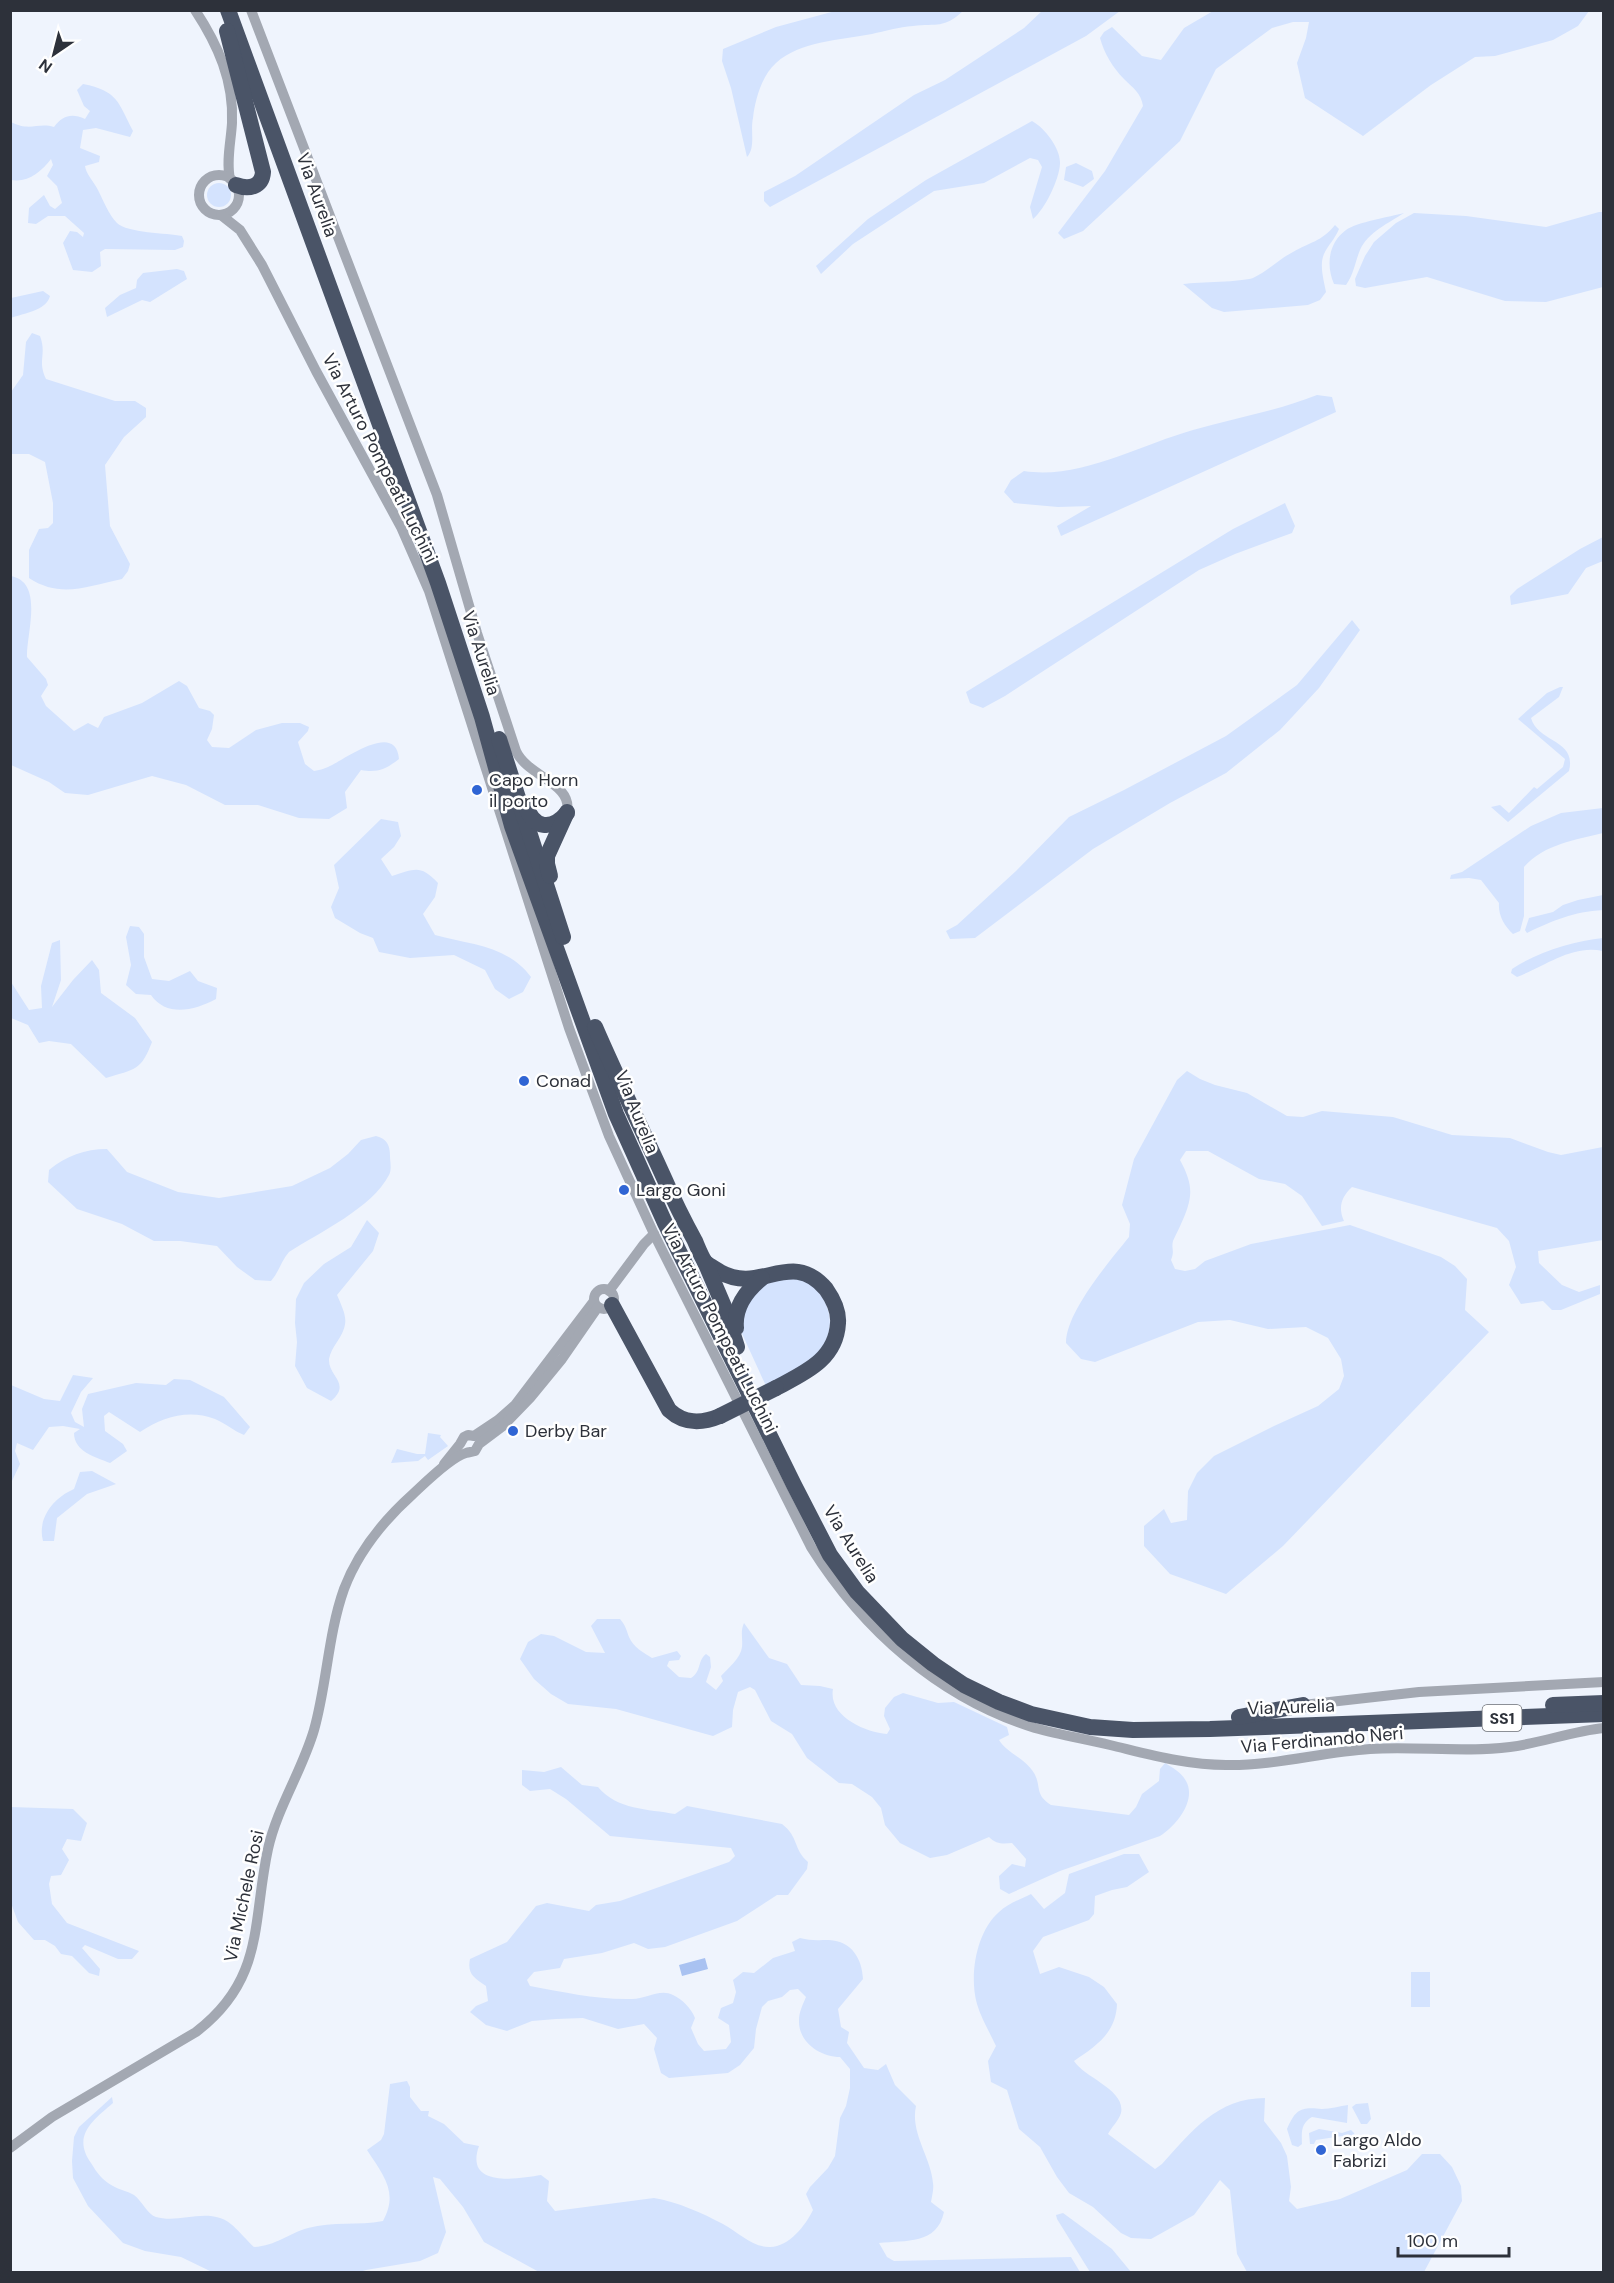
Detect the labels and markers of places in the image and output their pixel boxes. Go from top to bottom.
place label: Capo Horn il porto [489,768,578,813]
marker: Capo Horn il porto [470,783,484,797]
place label: Conad [536,1069,591,1093]
marker: Conad [517,1074,531,1088]
place label: Largo Goni [636,1178,726,1202]
marker: Largo Goni [617,1183,631,1197]
place label: Derby Bar [525,1419,607,1443]
marker: Derby Bar [506,1424,520,1438]
place label: Largo Aldo Fabrizi [1333,2128,1422,2173]
marker: Largo Aldo Fabrizi [1314,2143,1328,2157]

